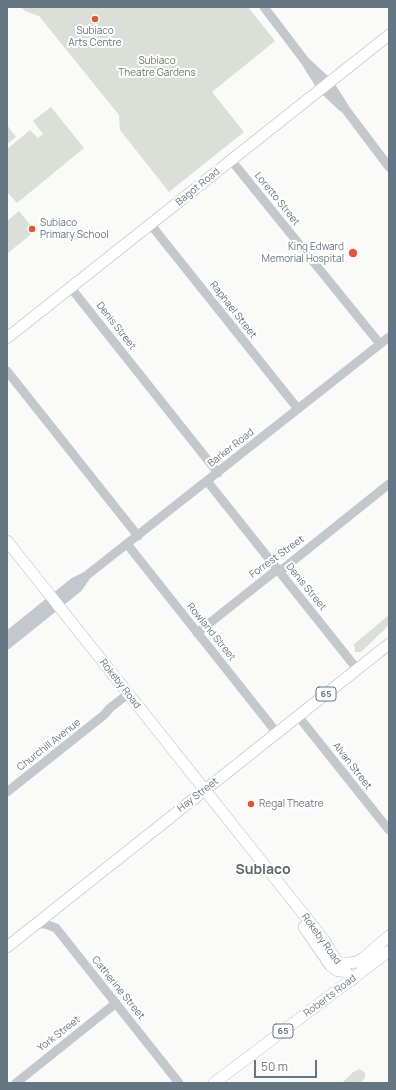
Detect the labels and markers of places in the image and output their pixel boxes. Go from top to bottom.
marker: Subiaco Arts Centre [90,14,100,24]
place label: Subiaco Arts Centre [68,25,122,48]
place label: Subiaco Primary School [40,217,109,240]
marker: Subiaco Primary School [27,224,37,234]
place label: King Edward Memorial Hospital [262,241,344,264]
marker: King Edward Memorial Hospital [347,247,359,259]
place label: Regal Theatre [259,798,324,810]
marker: Regal Theatre [246,799,256,809]

